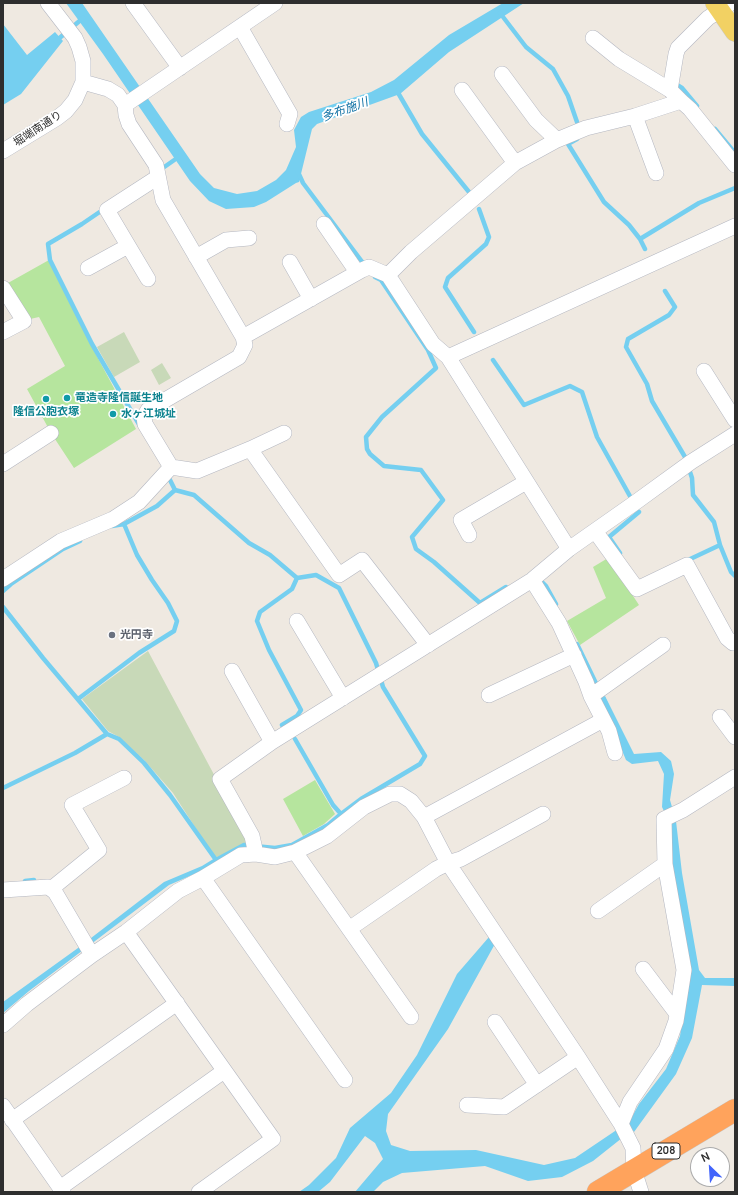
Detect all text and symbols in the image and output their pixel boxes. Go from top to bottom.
water label: 多布施川 [320,95,370,125]
street label: 堀端南通り [11,108,65,150]
place label: 竜造寺隆信誕生地 [75,391,163,405]
marker: 竜造寺隆信誕生地 [62,393,72,403]
marker: 隆信公胞衣塚 [41,394,51,404]
place label: 隆信公胞衣塚 [13,405,79,419]
place label: 水ヶ江城址 [121,407,176,421]
marker: 水ヶ江城址 [108,409,118,419]
place label: 光円寺 [120,628,153,642]
marker: 光円寺 [107,630,117,640]
road number: 208 [652,1143,680,1159]
north arrow [690,1147,730,1187]
text: N [698,1148,712,1165]

